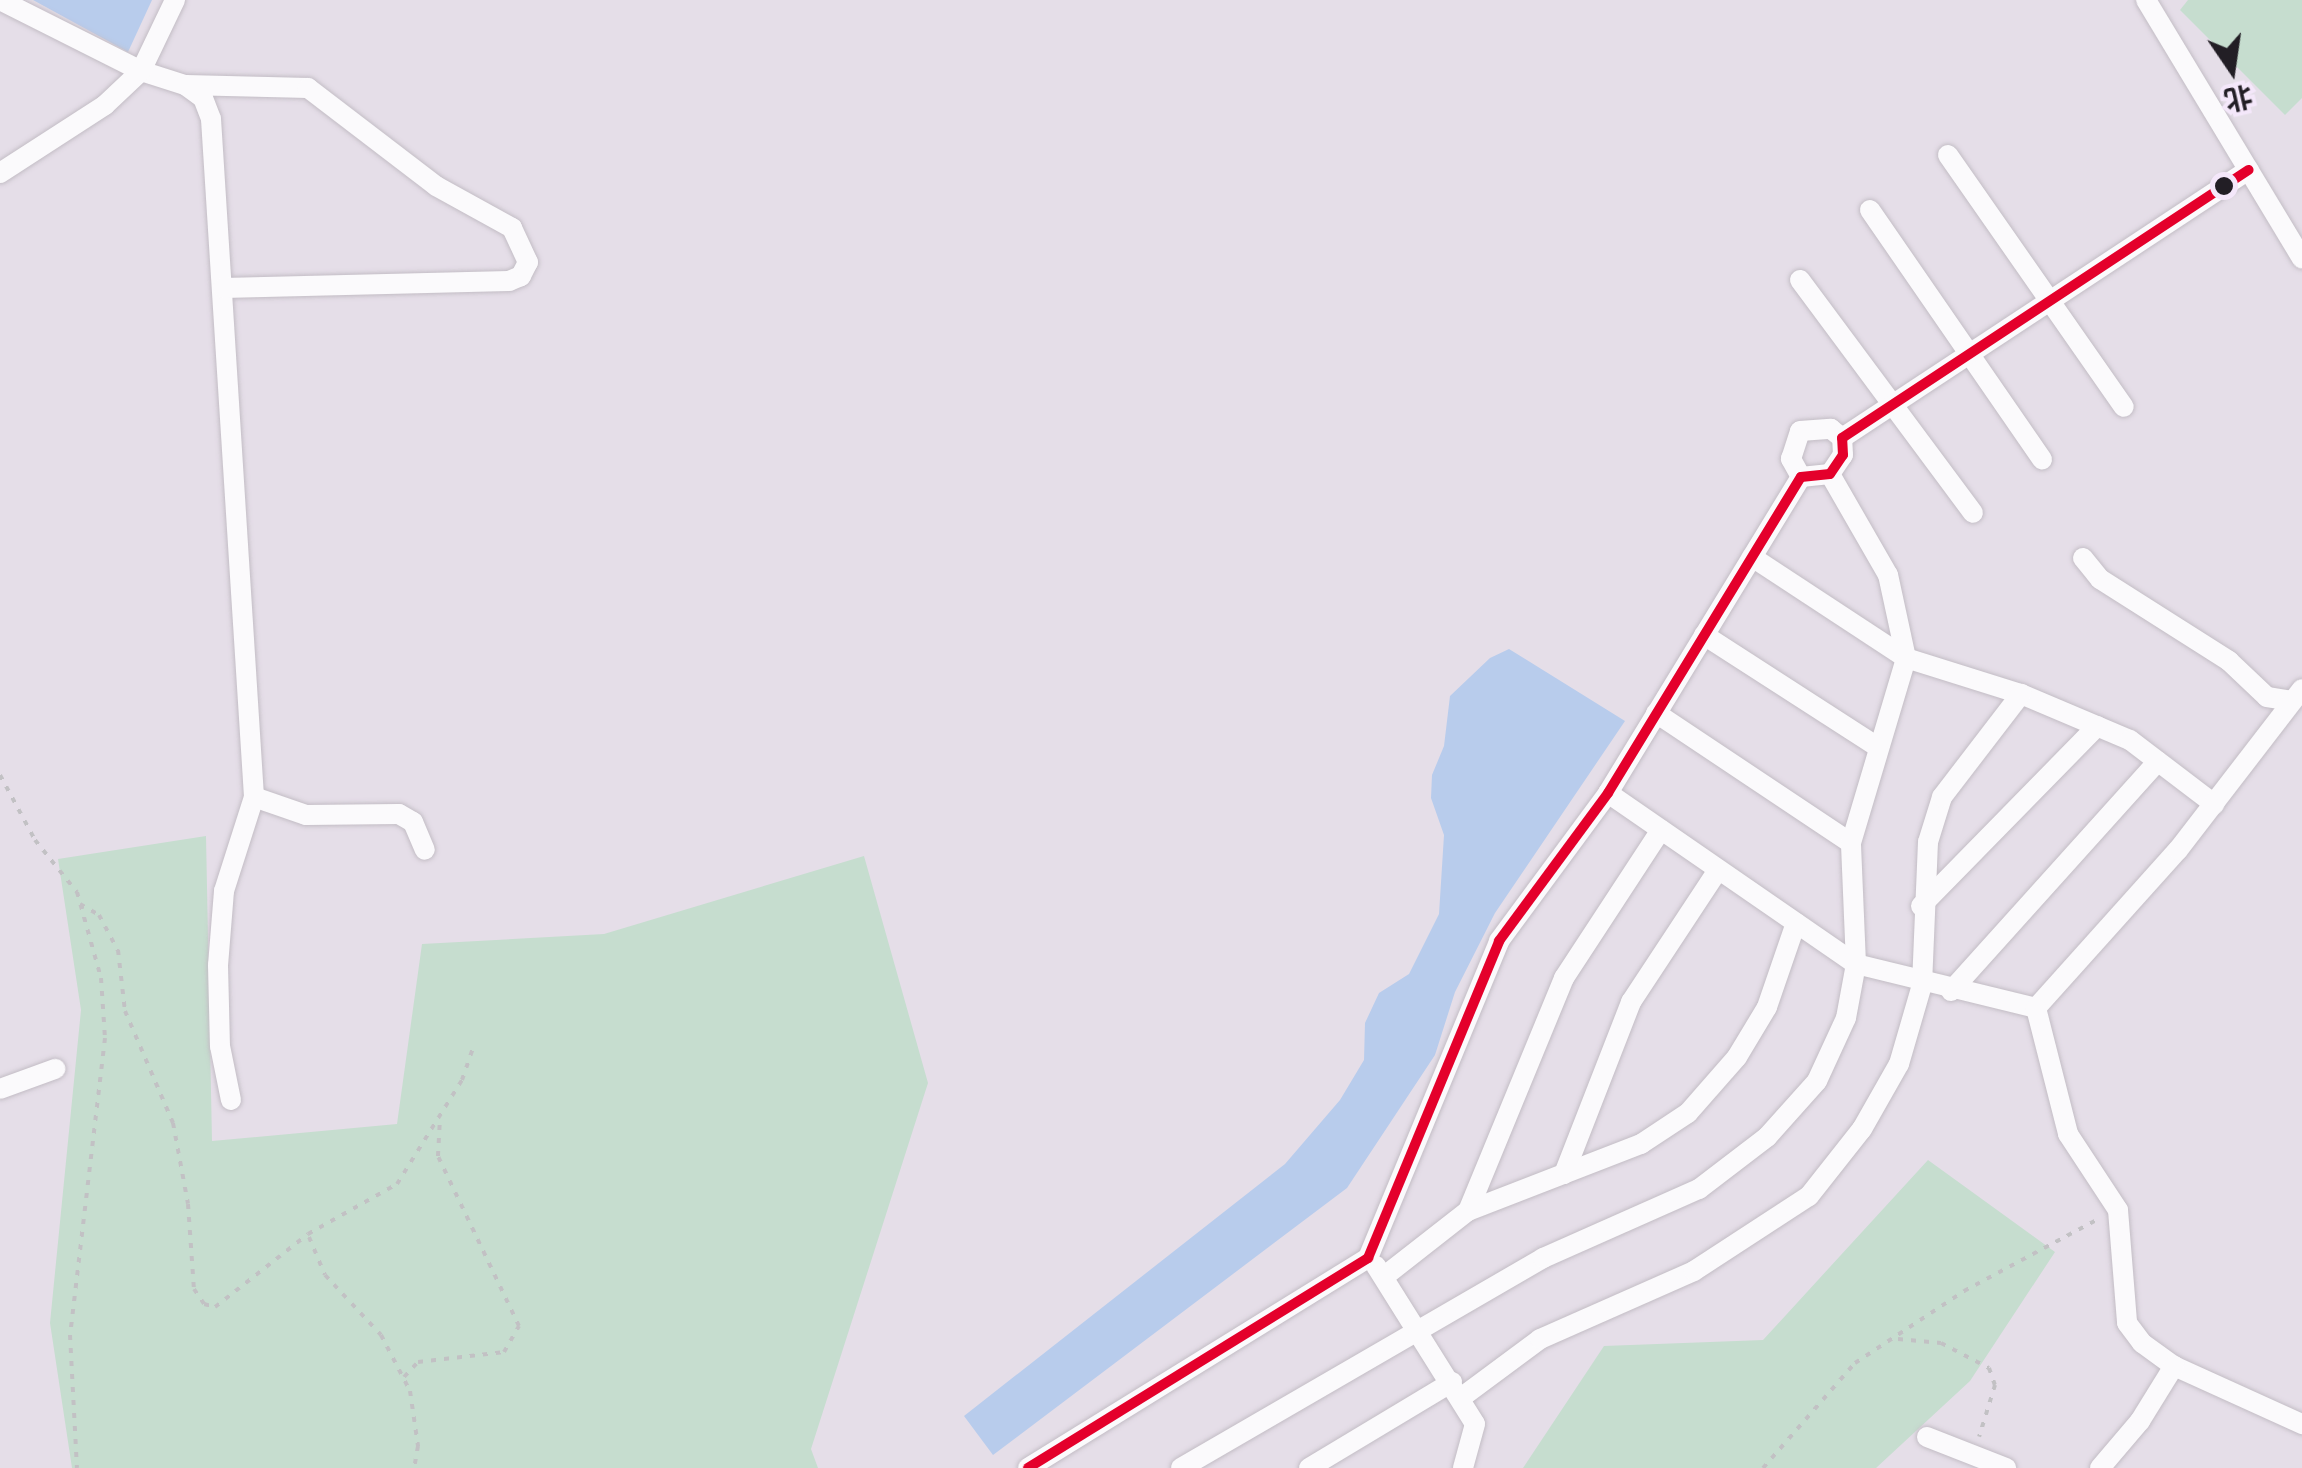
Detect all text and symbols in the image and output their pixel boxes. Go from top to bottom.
north arrow [2182,20,2282,120]
text: 北 [2221,80,2256,119]
unlabelled marker [2214,176,2234,196]

